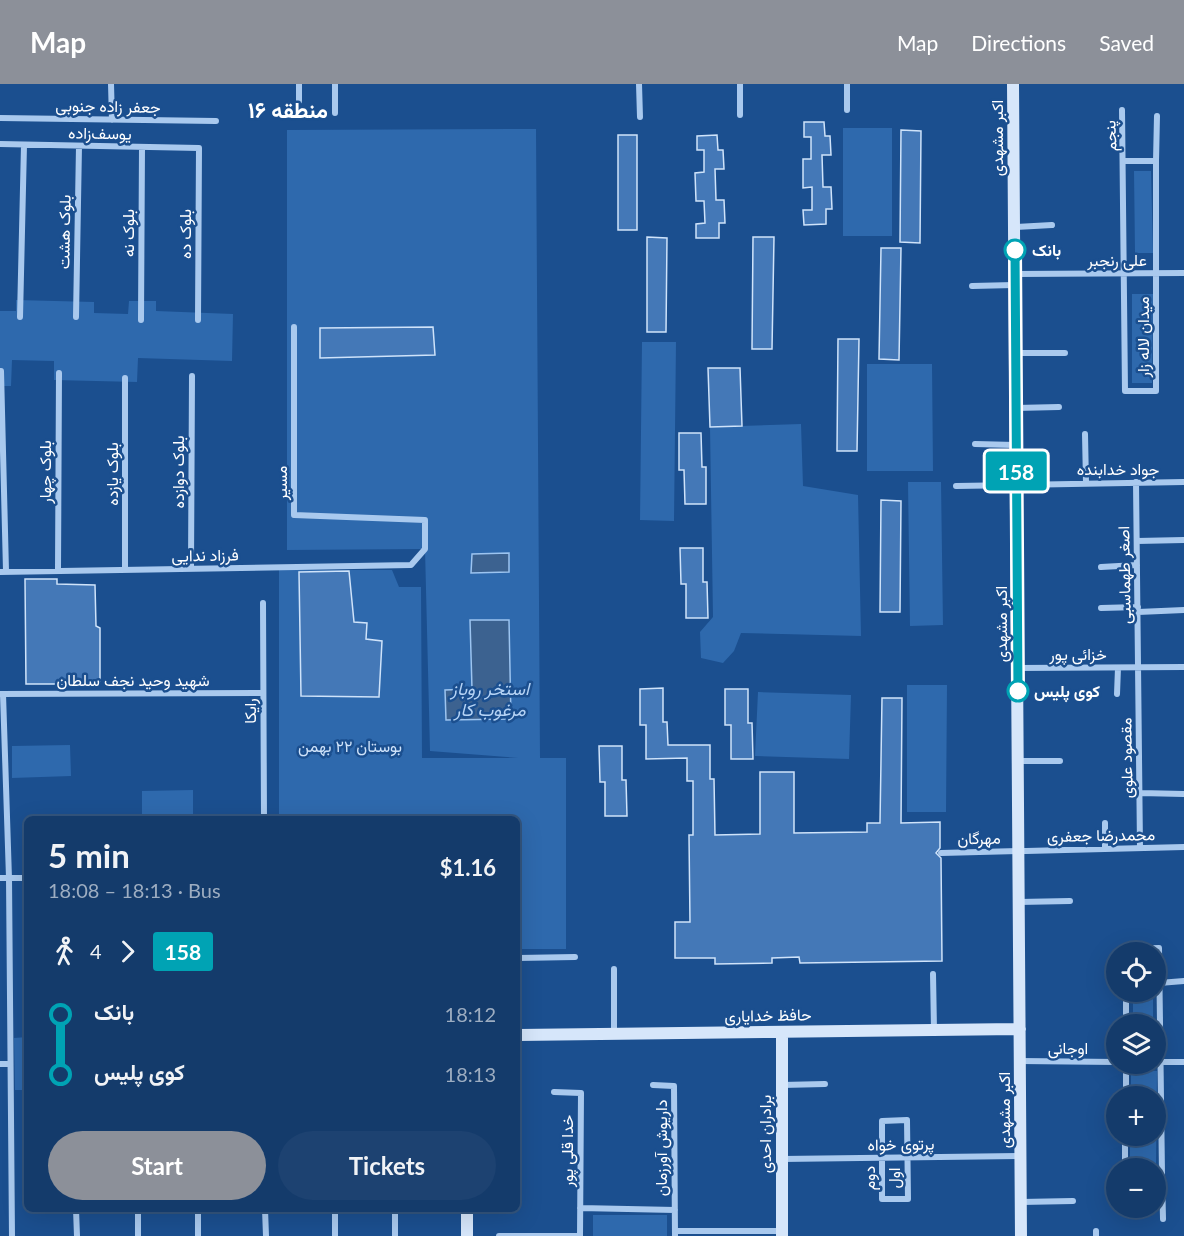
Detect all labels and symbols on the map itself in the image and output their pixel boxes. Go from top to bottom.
street label: جعفر زاده جنوبی [55,95,161,118]
district label: منطقه ۱۶ [248,96,328,123]
street label: اکبر مشهدی [987,100,1008,176]
street label: پنجم [1099,120,1123,152]
street label: یوسف‌زاده [68,122,132,145]
street label: بلوک هشت [53,195,76,269]
street label: بلوک نه [118,209,139,257]
street label: بلوک ده [175,209,196,259]
marker: بانک [1004,239,1026,261]
place label: بانک [1032,240,1061,260]
street label: علی رنجبر [1086,250,1147,271]
street label: میدان لاله زار [1133,296,1154,379]
street label: بلوک دوازده [168,436,189,508]
street label: بلوک چهار [35,440,57,505]
street label: بلوک یازده [102,442,123,506]
line badge: 158 [982,452,1050,490]
street label: جواد خدابنده [1077,459,1159,480]
street label: مسیر [271,466,292,501]
street label: اصغر طهماسبی [1113,526,1136,624]
street label: فرزاد ندایی [171,544,239,567]
street label: اکبر مشهدی [991,586,1012,662]
street label: خزائی پور [1048,644,1107,666]
street label: شهید وحید نجف سلطان [56,670,210,691]
water label: استخر روباز مرغوب کار [450,677,531,721]
marker: کوی پلیس [1007,680,1029,702]
place label: کوی پلیس [1034,681,1100,703]
street label: رایکا [240,698,261,724]
street label: مقصود علوی [1115,717,1138,799]
park label: بوستان ۲۲ بهمن [298,736,402,757]
street label: محمدرضا جعفری [1047,824,1155,847]
street label: مهرگان [957,828,1001,849]
street label: حافظ خدایاری [724,1004,812,1027]
street label: اوجانی [1048,1038,1088,1059]
street label: اکبر مشهدی [994,1072,1015,1148]
street label: برادران احدی [755,1095,776,1173]
street label: داریوش آورزمان [651,1100,672,1196]
street label: خدا قلی پور [557,1115,579,1188]
street label: پرتوی خواه [867,1133,935,1157]
street label: دوم [859,1166,880,1190]
street label: اول [884,1167,905,1189]

